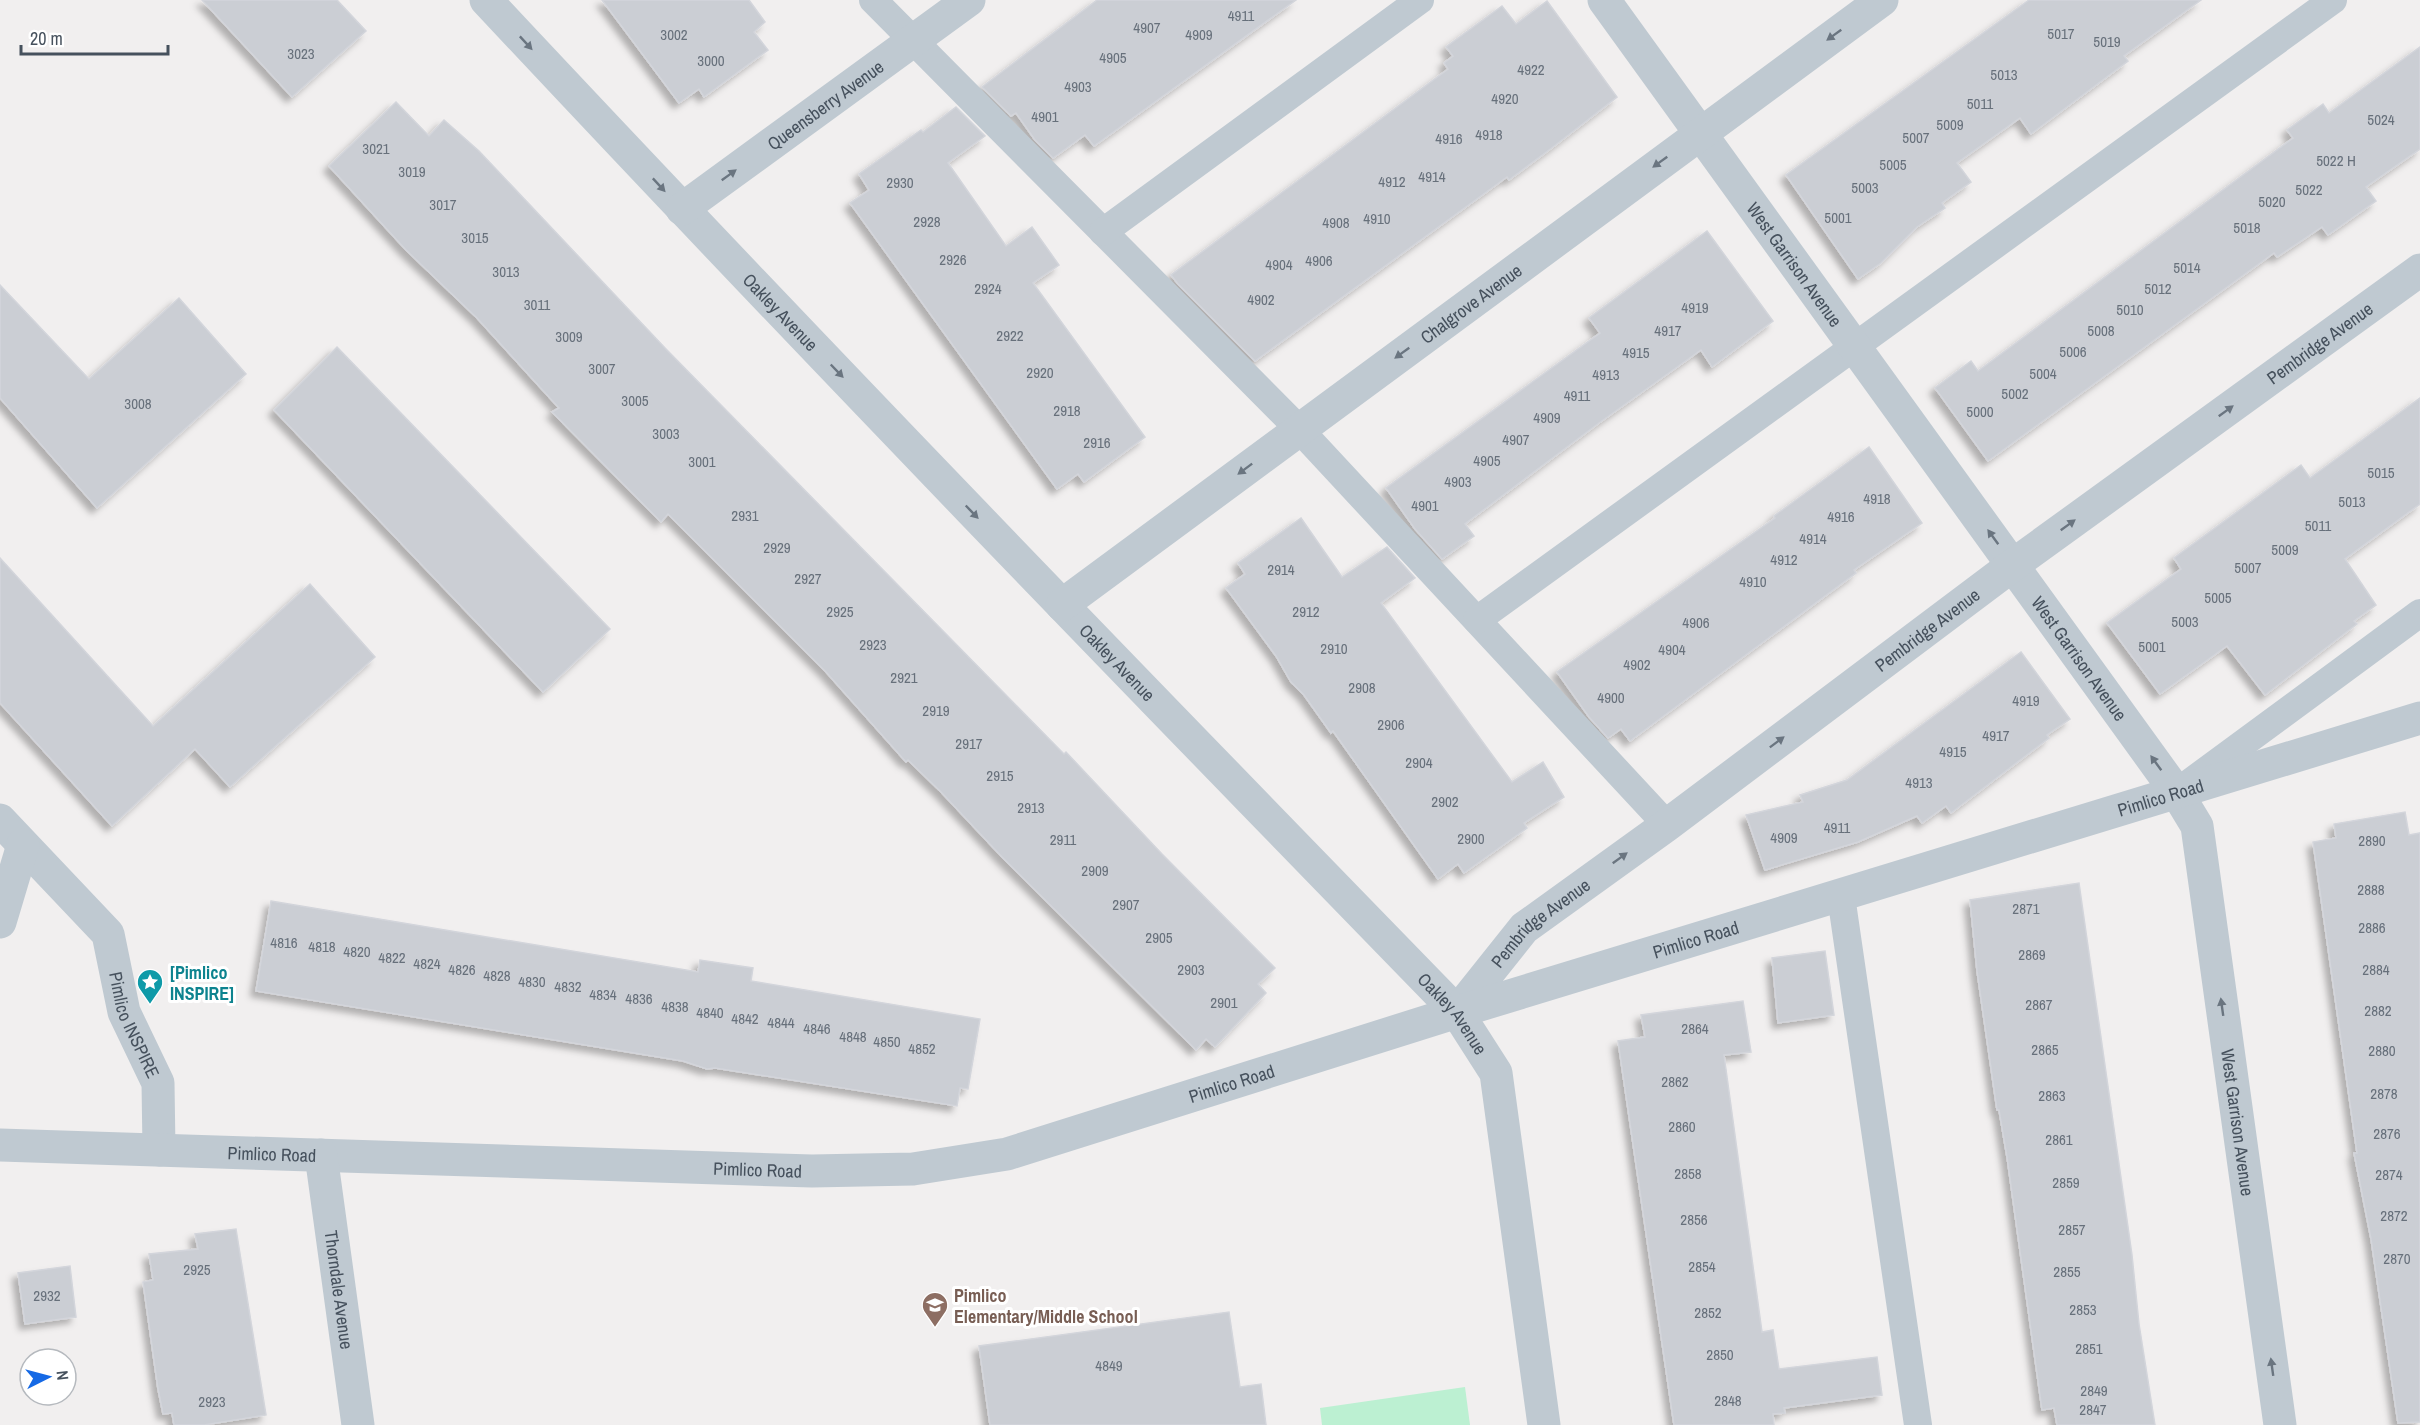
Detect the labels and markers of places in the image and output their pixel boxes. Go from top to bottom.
place label: [Pimlico INSPIRE] [170,960,234,1006]
place icon: [Pimlico INSPIRE] [135,967,165,1005]
place label: Pimlico Elementary/Middle School [954,1283,1138,1329]
school or university icon: Pimlico Elementary/Middle School [920,1290,950,1328]

